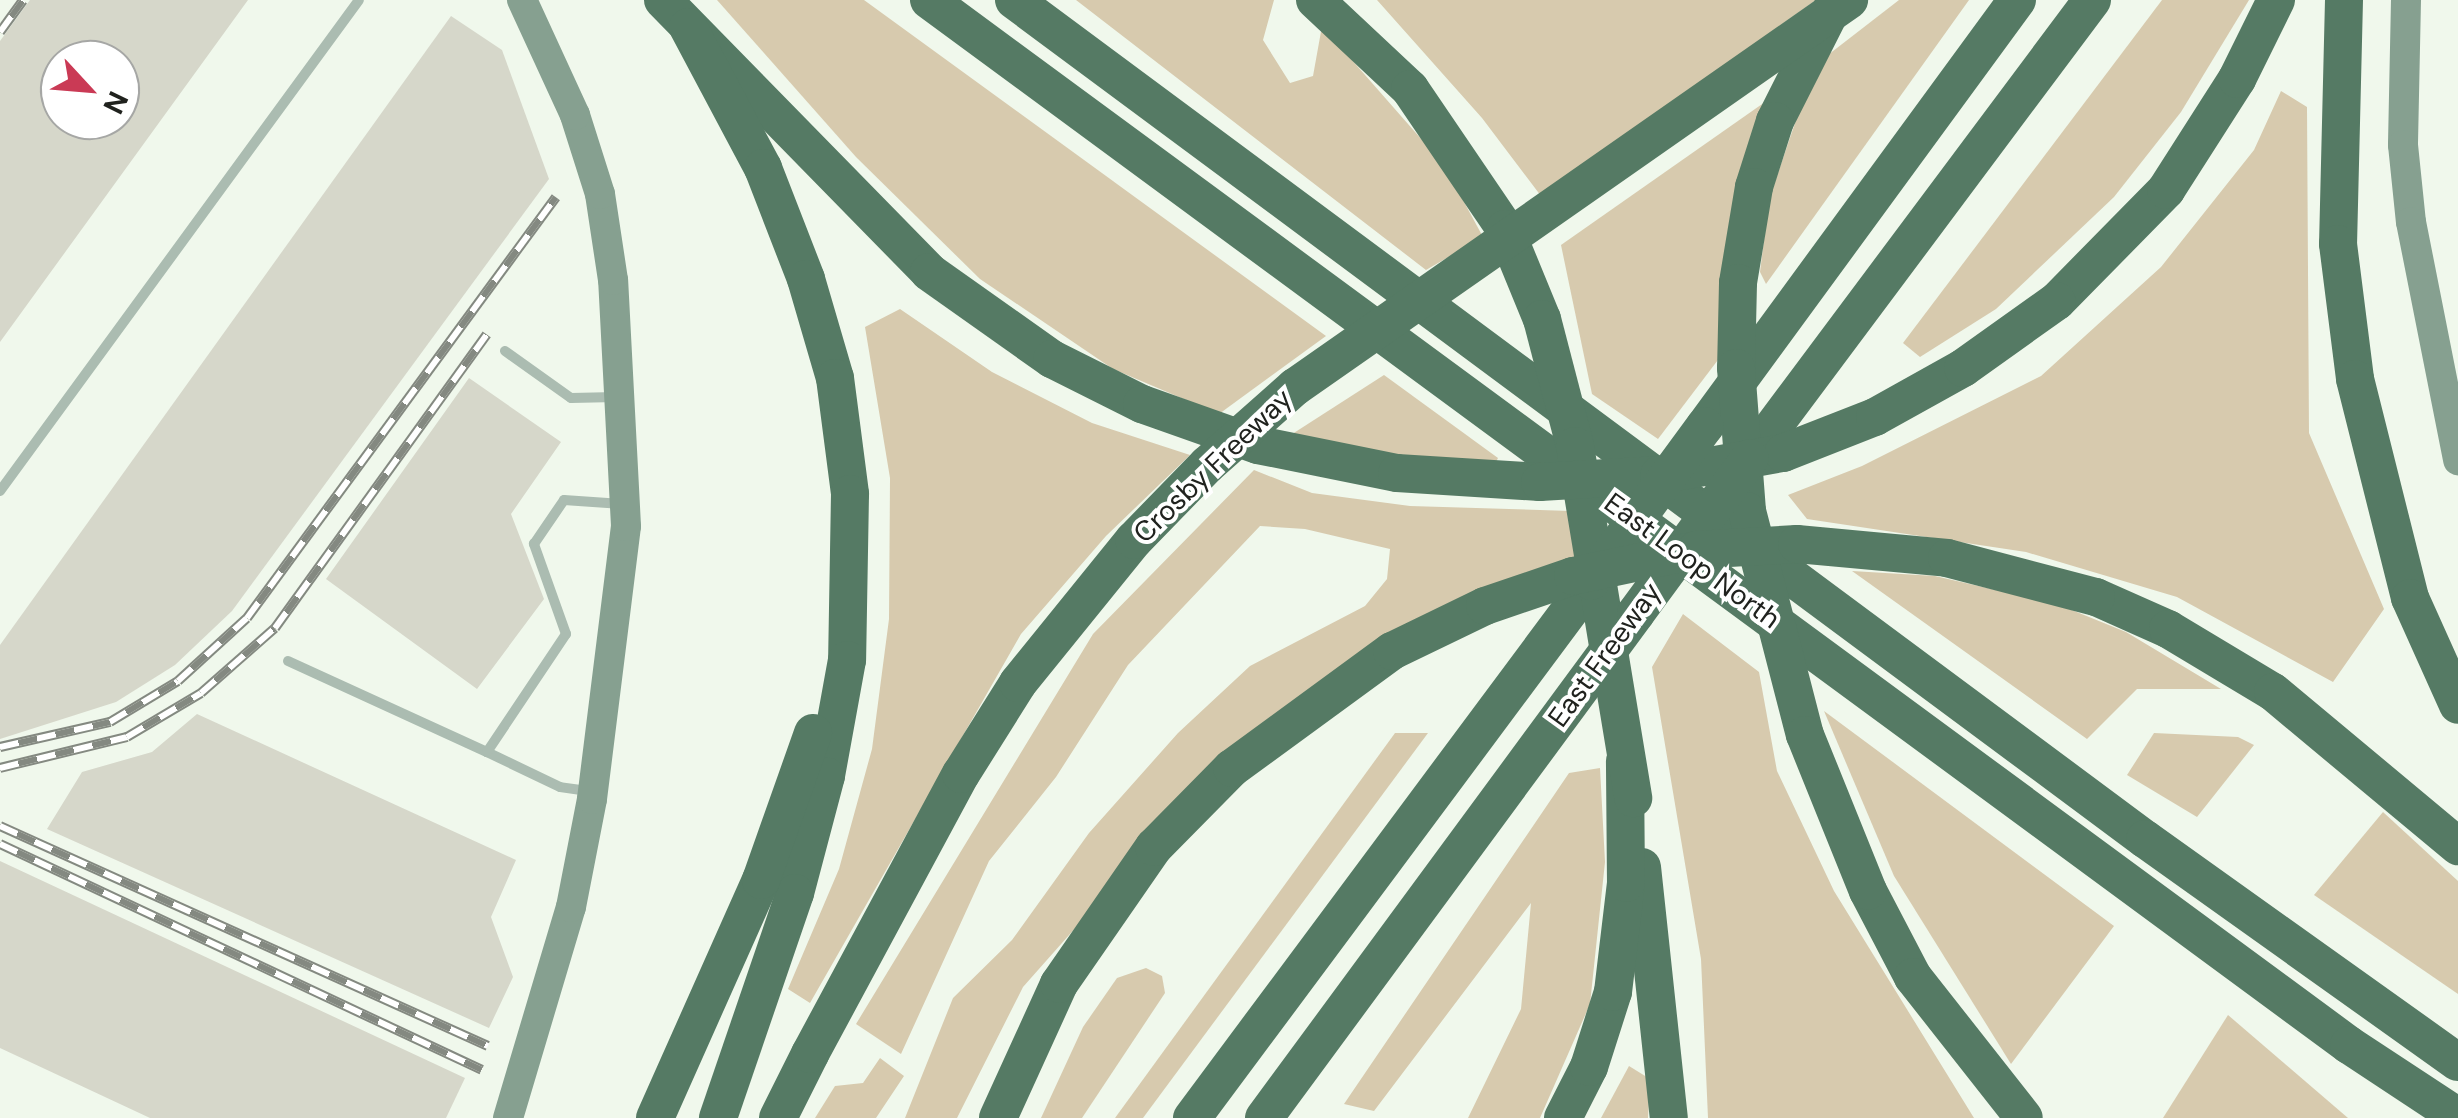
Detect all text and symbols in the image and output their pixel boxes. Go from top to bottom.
north arrow [40,40,140,140]
text: N [95,85,137,120]
street label: Crosby Freeway [1127,382,1299,550]
street label: East Loop North [1598,486,1786,636]
street label: East Freeway [1541,576,1669,734]

